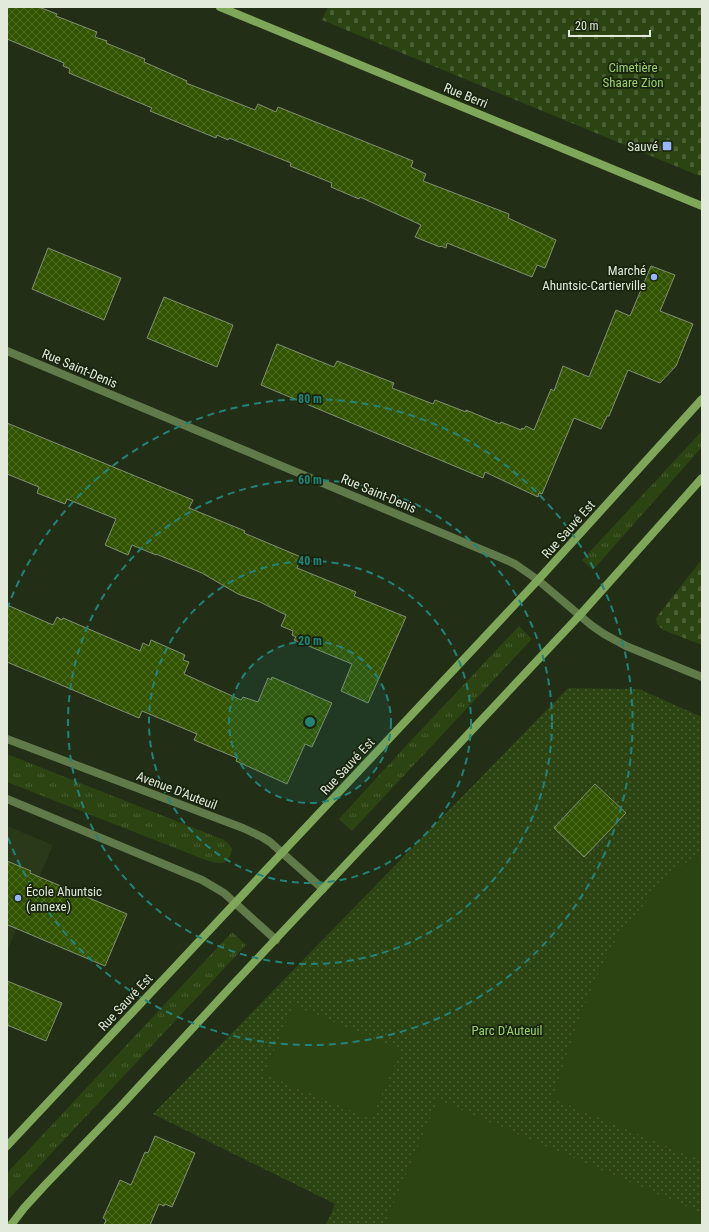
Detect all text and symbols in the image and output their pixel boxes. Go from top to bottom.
scale bar [569,12,650,38]
text: 20 m [575,19,599,33]
park label: Cimetière Shaare Zion [603,60,664,90]
street label: Rue Berri [442,80,490,111]
place label: Sauvé [627,139,658,154]
marker: Sauvé [661,140,673,152]
place label: Marché Ahuntsic-Cartierville [542,263,646,293]
marker: Marché Ahuntsic-Cartierville [649,272,659,282]
street label: Rue Saint-Denis [40,346,120,391]
text: 80 m [298,392,322,406]
street label: Rue Saint-Denis [339,471,419,516]
text: 60 m [298,473,322,487]
street label: Rue Sauvé Est [539,497,598,561]
text: 40 m [298,554,322,568]
text: 20 m [298,634,322,648]
centre of rings [303,715,317,729]
street label: Rue Sauvé Est [317,735,378,798]
street label: Avenue D'Auteuil [134,768,219,813]
place label: École Ahuntsic (annexe) [26,884,102,914]
marker: École Ahuntsic (annexe) [13,893,23,903]
street label: Rue Sauvé Est [95,971,156,1034]
park label: Parc D'Auteuil [471,1023,543,1038]

